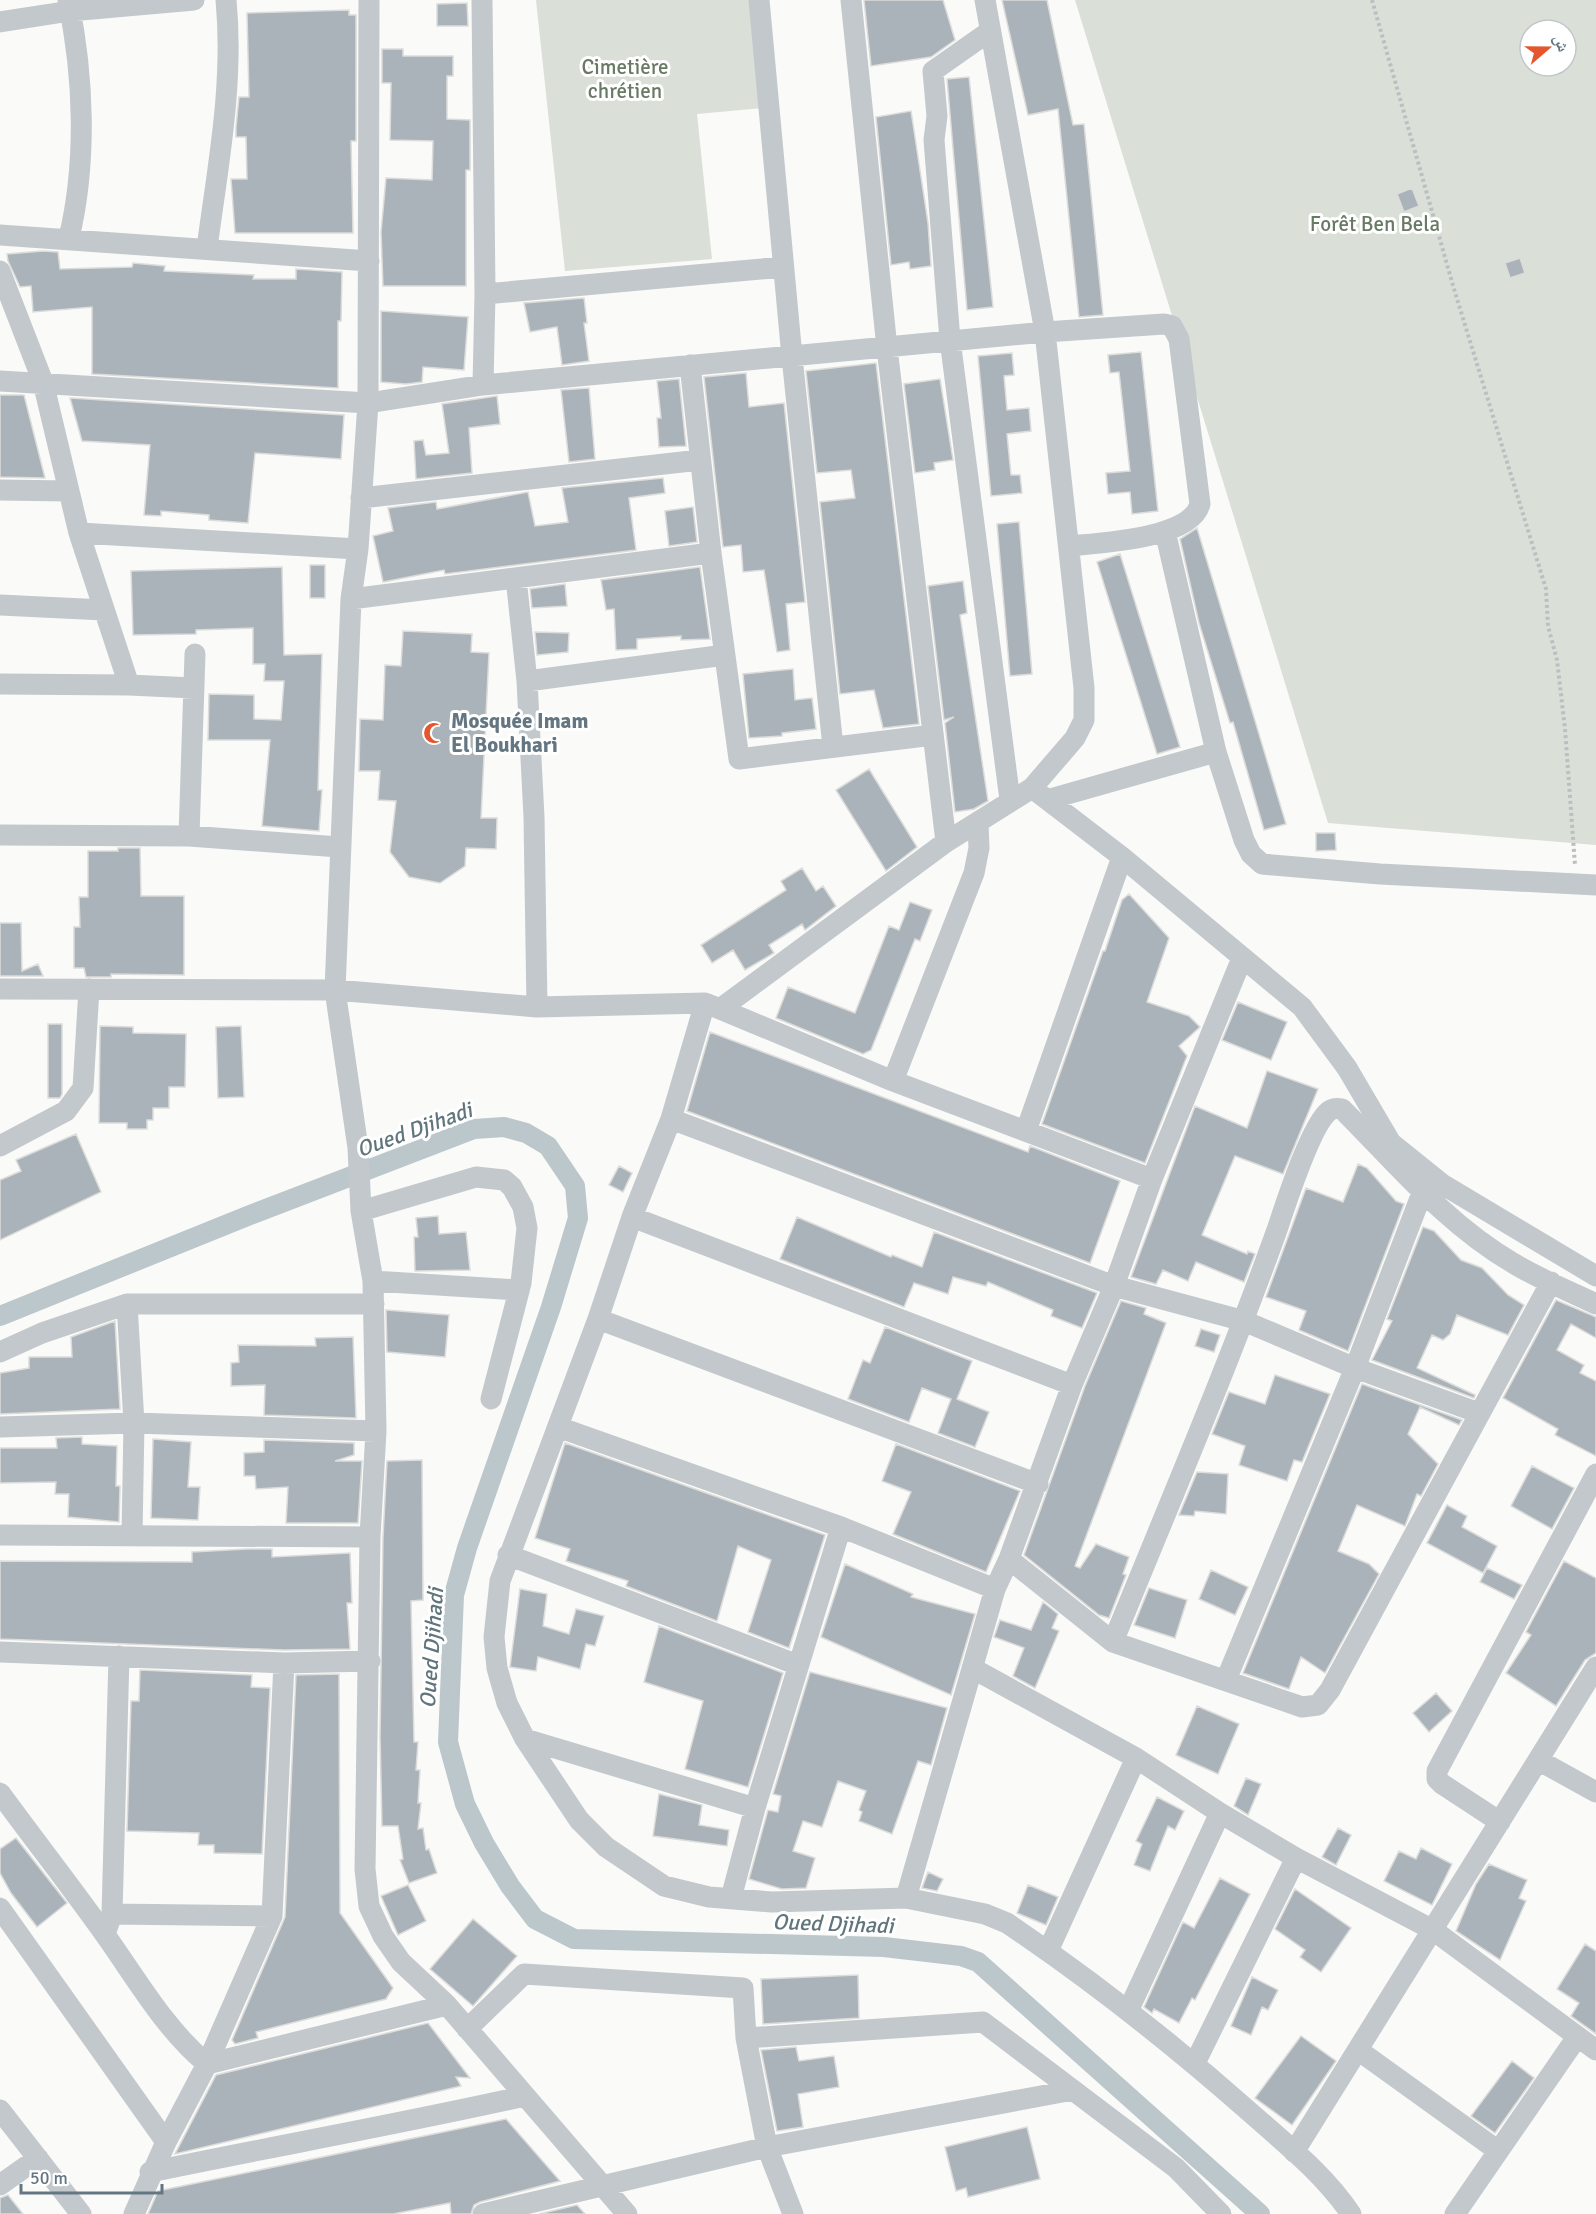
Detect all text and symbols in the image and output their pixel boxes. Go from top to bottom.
north arrow [1518,18,1578,78]
text: ش [1549,32,1573,55]
park label: Cimetière chrétien [581,54,669,104]
park label: Forêt Ben Bela [1310,211,1440,237]
place label: Mosquée Imam El Boukhari [451,708,588,758]
mosque icon: Mosquée Imam El Boukhari [422,721,446,745]
water label: Oued Djihadi [353,1095,477,1163]
water label: Oued Djihadi [414,1585,449,1709]
water label: Oued Djihadi [772,1908,896,1939]
scale bar [21,2157,162,2195]
text: 50 m [30,2167,68,2189]

